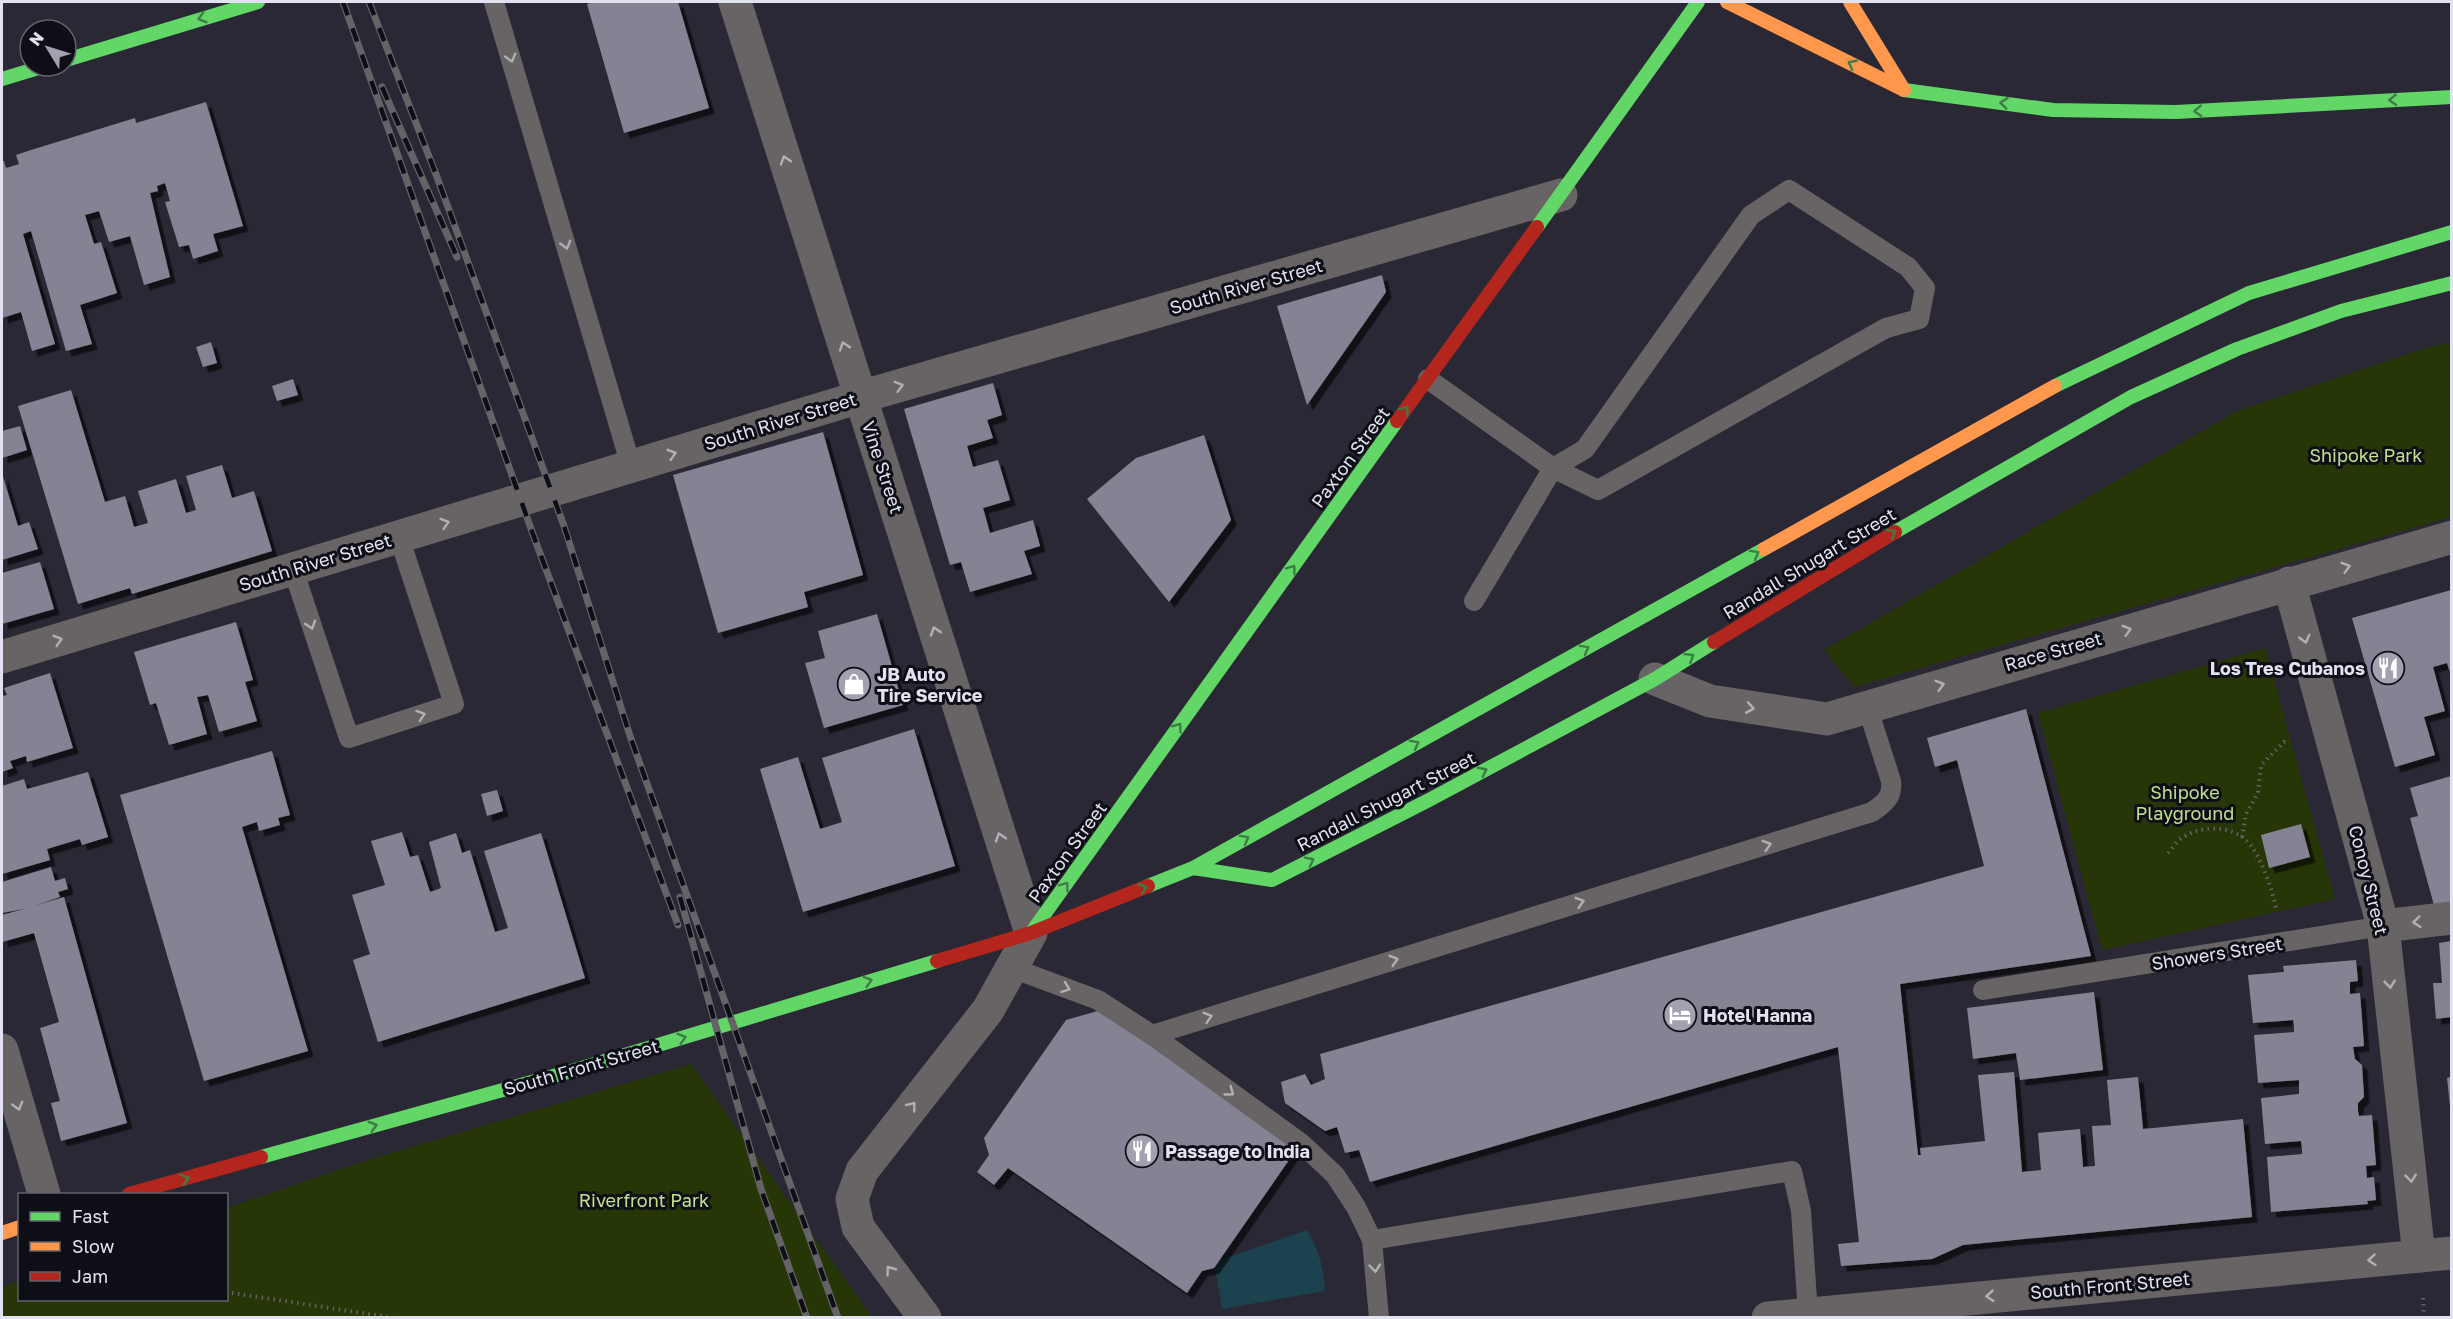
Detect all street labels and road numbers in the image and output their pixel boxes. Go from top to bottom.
street label: South River Street [1167,254,1325,318]
street label: South River Street [701,387,859,455]
street label: Paxton Street [1306,402,1394,512]
street label: Vine Street [858,418,908,516]
street label: Randall Shugart Street [1719,503,1899,623]
street label: South River Street [236,528,394,596]
street label: Race Street [2002,627,2104,675]
street label: Randall Shugart Street [1293,746,1479,856]
street label: Paxton Street [1023,797,1111,907]
street label: Conoy Street [2345,823,2393,937]
street label: Showers Street [2150,932,2284,974]
street label: South Front Street [501,1034,661,1100]
street label: South Front Street [2029,1267,2191,1303]

